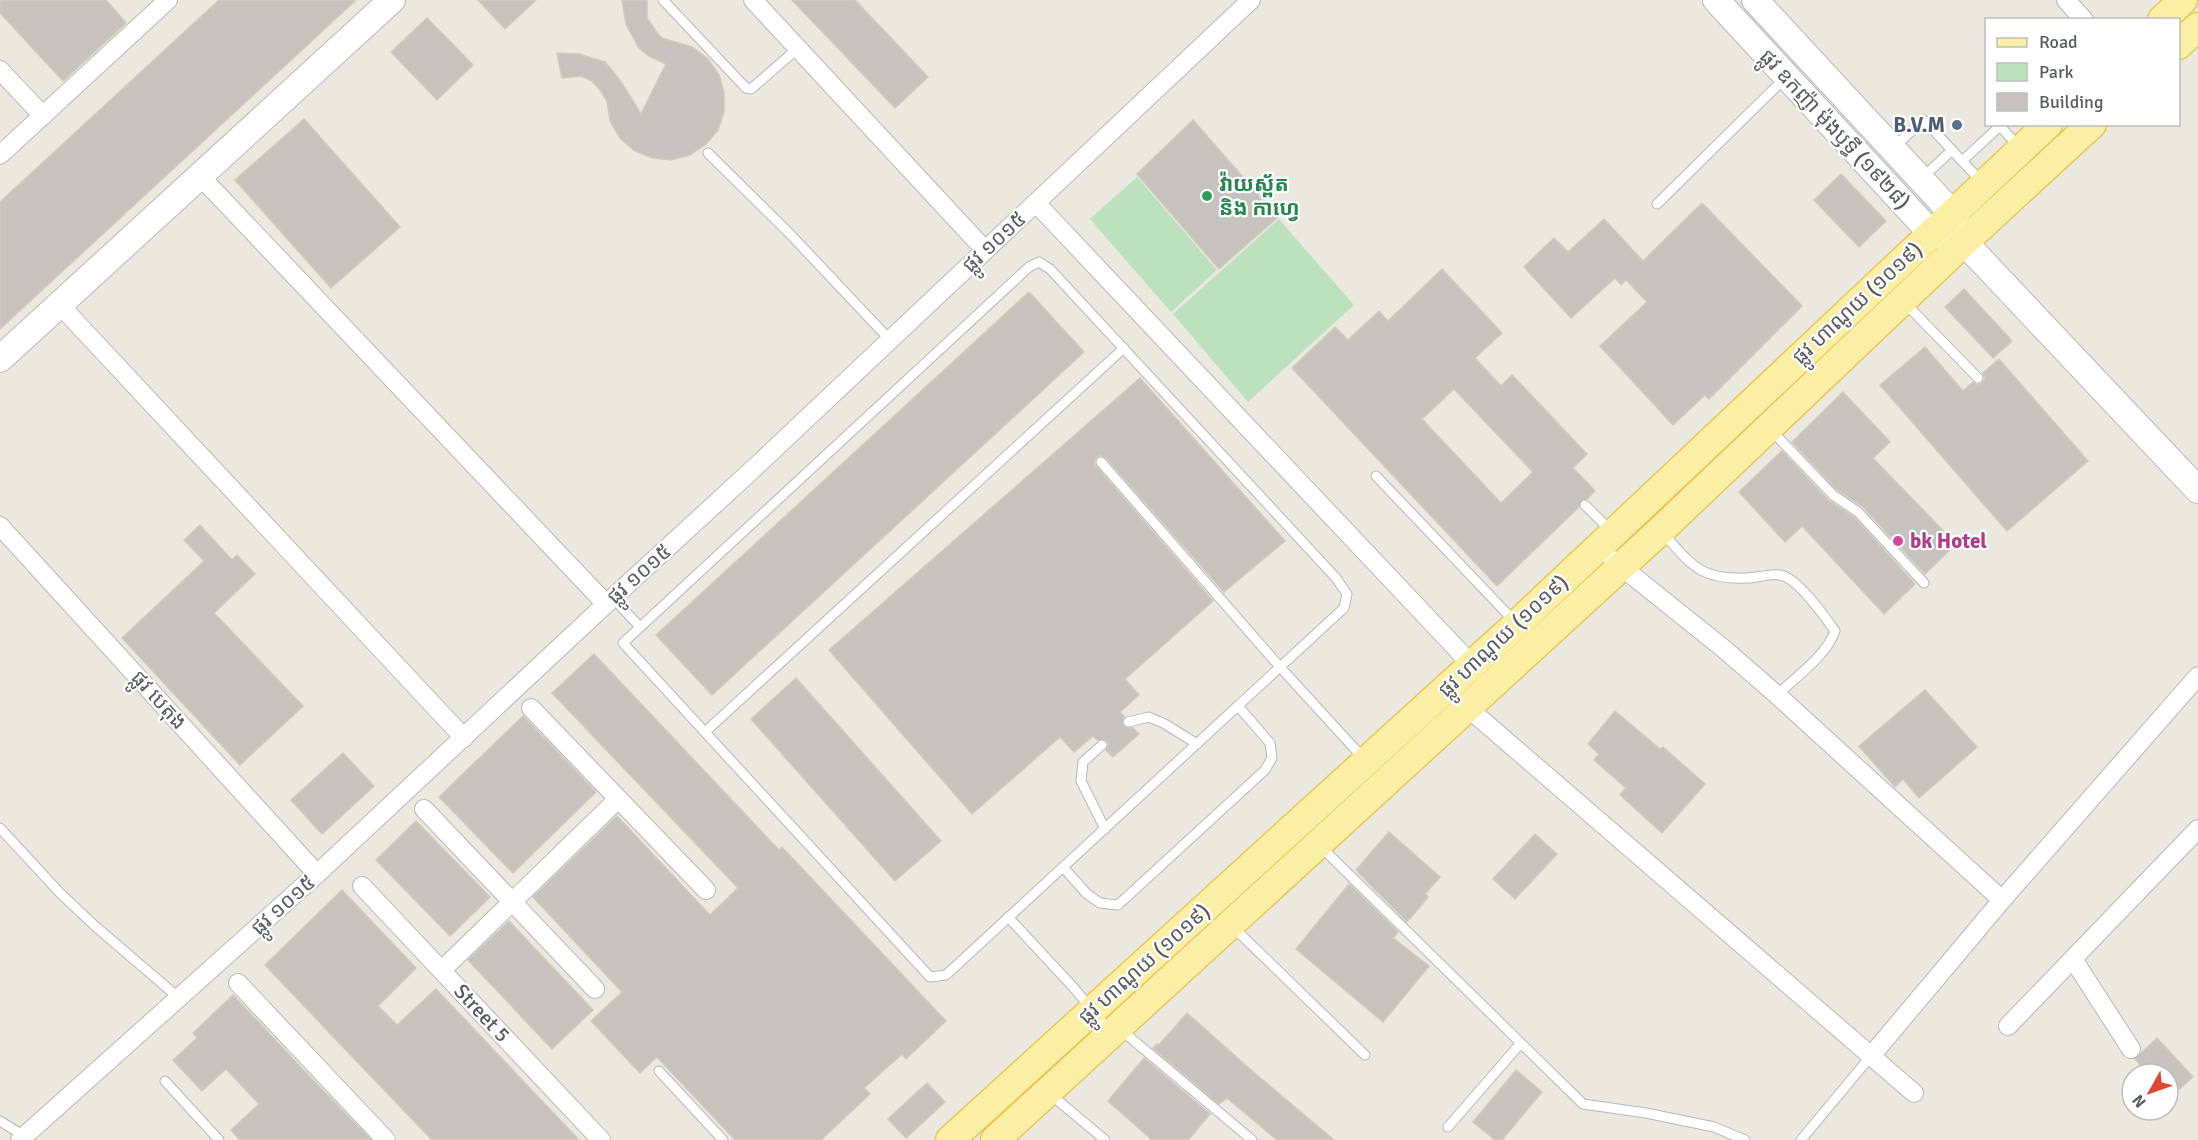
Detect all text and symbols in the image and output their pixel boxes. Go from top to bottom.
legend [1985,18,2180,126]
text: Road [2039,31,2078,53]
street label: ផ្លូវ ឧកញ៉ា ម៉ុងឫទ្ធី (១៩២៨) [1750,44,1916,219]
text: Park [2039,61,2074,83]
text: Building [2039,91,2103,113]
place label: B.V.M [1893,112,1945,138]
marker: B.V.M [1950,118,1964,132]
place label: វ៉ាយស្ព័ត និង កាហ្វេ [1219,171,1300,222]
marker: វ៉ាយស្ព័ត និង កាហ្វេ [1200,189,1214,203]
street label: ផ្លូវ ១០១៥ [957,206,1036,283]
street label: ផ្លូវ ហាណូយ (១០១៩) [1787,236,1932,374]
place label: bk Hotel [1910,528,1987,554]
marker: bk Hotel [1891,534,1905,548]
street label: ផ្លូវ ១០១៥ [601,538,681,614]
street label: ផ្លូវ ហាណូយ (១០១៩) [1433,569,1578,707]
street label: ផ្លូវ បេតុង [121,665,192,739]
street label: ផ្លូវ ១០១៥ [245,869,325,945]
street label: ផ្លូវ ហាណូយ (១០១៩) [1073,898,1219,1035]
street label: Street 5 [448,978,516,1048]
north arrow [2120,1062,2180,1122]
text: N [2128,1090,2151,1112]

